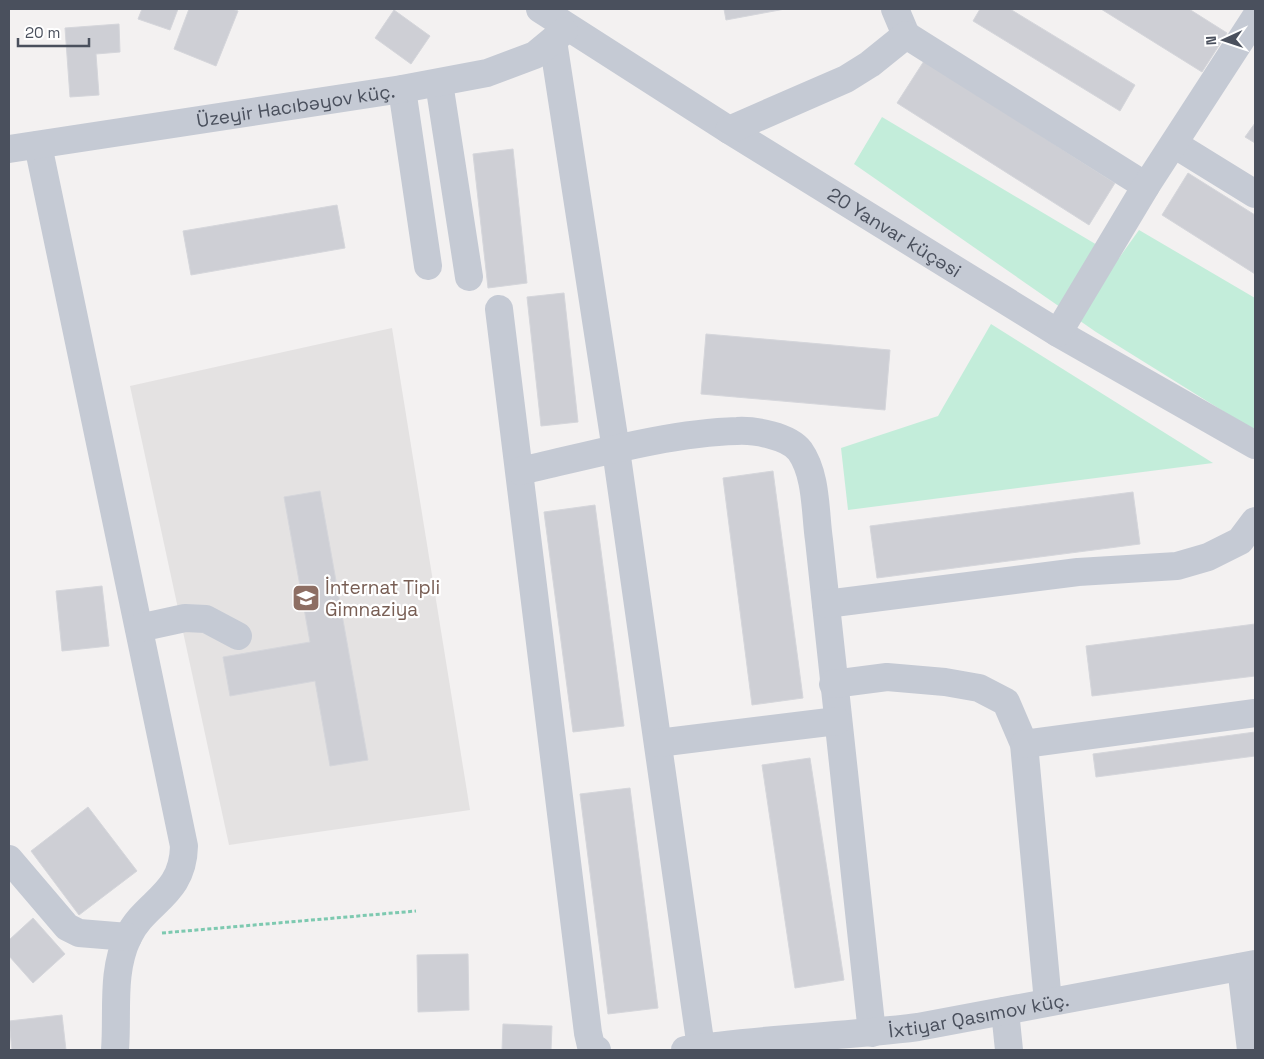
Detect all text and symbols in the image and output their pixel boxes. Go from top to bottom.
scale bar [18,15,89,47]
north arrow [1199,15,1249,65]
text: 20 m [25,23,60,42]
text: N [1202,36,1220,46]
street label: Üzeyir Hacıbəyov küç. [195,78,397,133]
street label: 20 Yanvar küçəsi [823,181,966,283]
place label: İnternat Tipli Gimnaziya [325,575,440,622]
school or university icon: İnternat Tipli Gimnaziya [291,583,321,613]
street label: İxtiyar Qasımov küç. [887,987,1071,1043]

